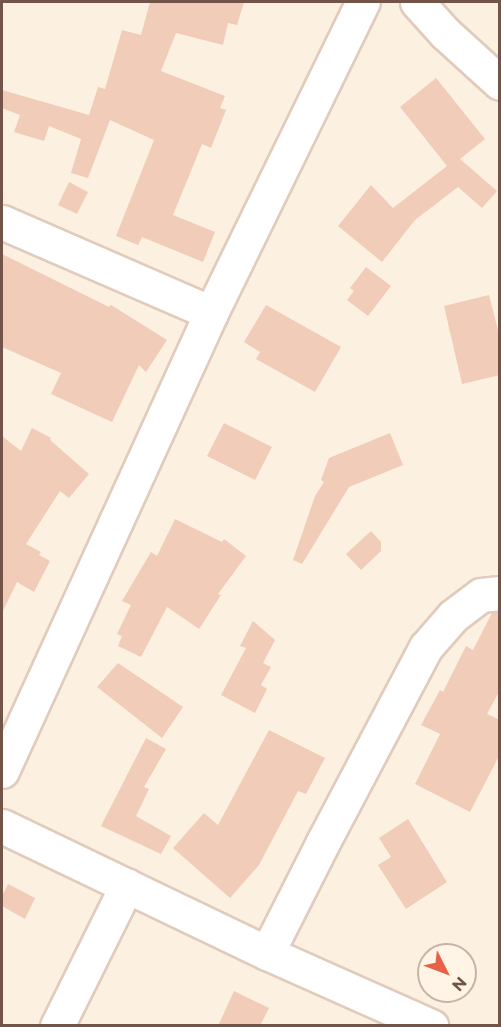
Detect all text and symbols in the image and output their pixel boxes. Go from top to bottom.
north arrow [417,943,477,1003]
text: N [448,973,471,995]

